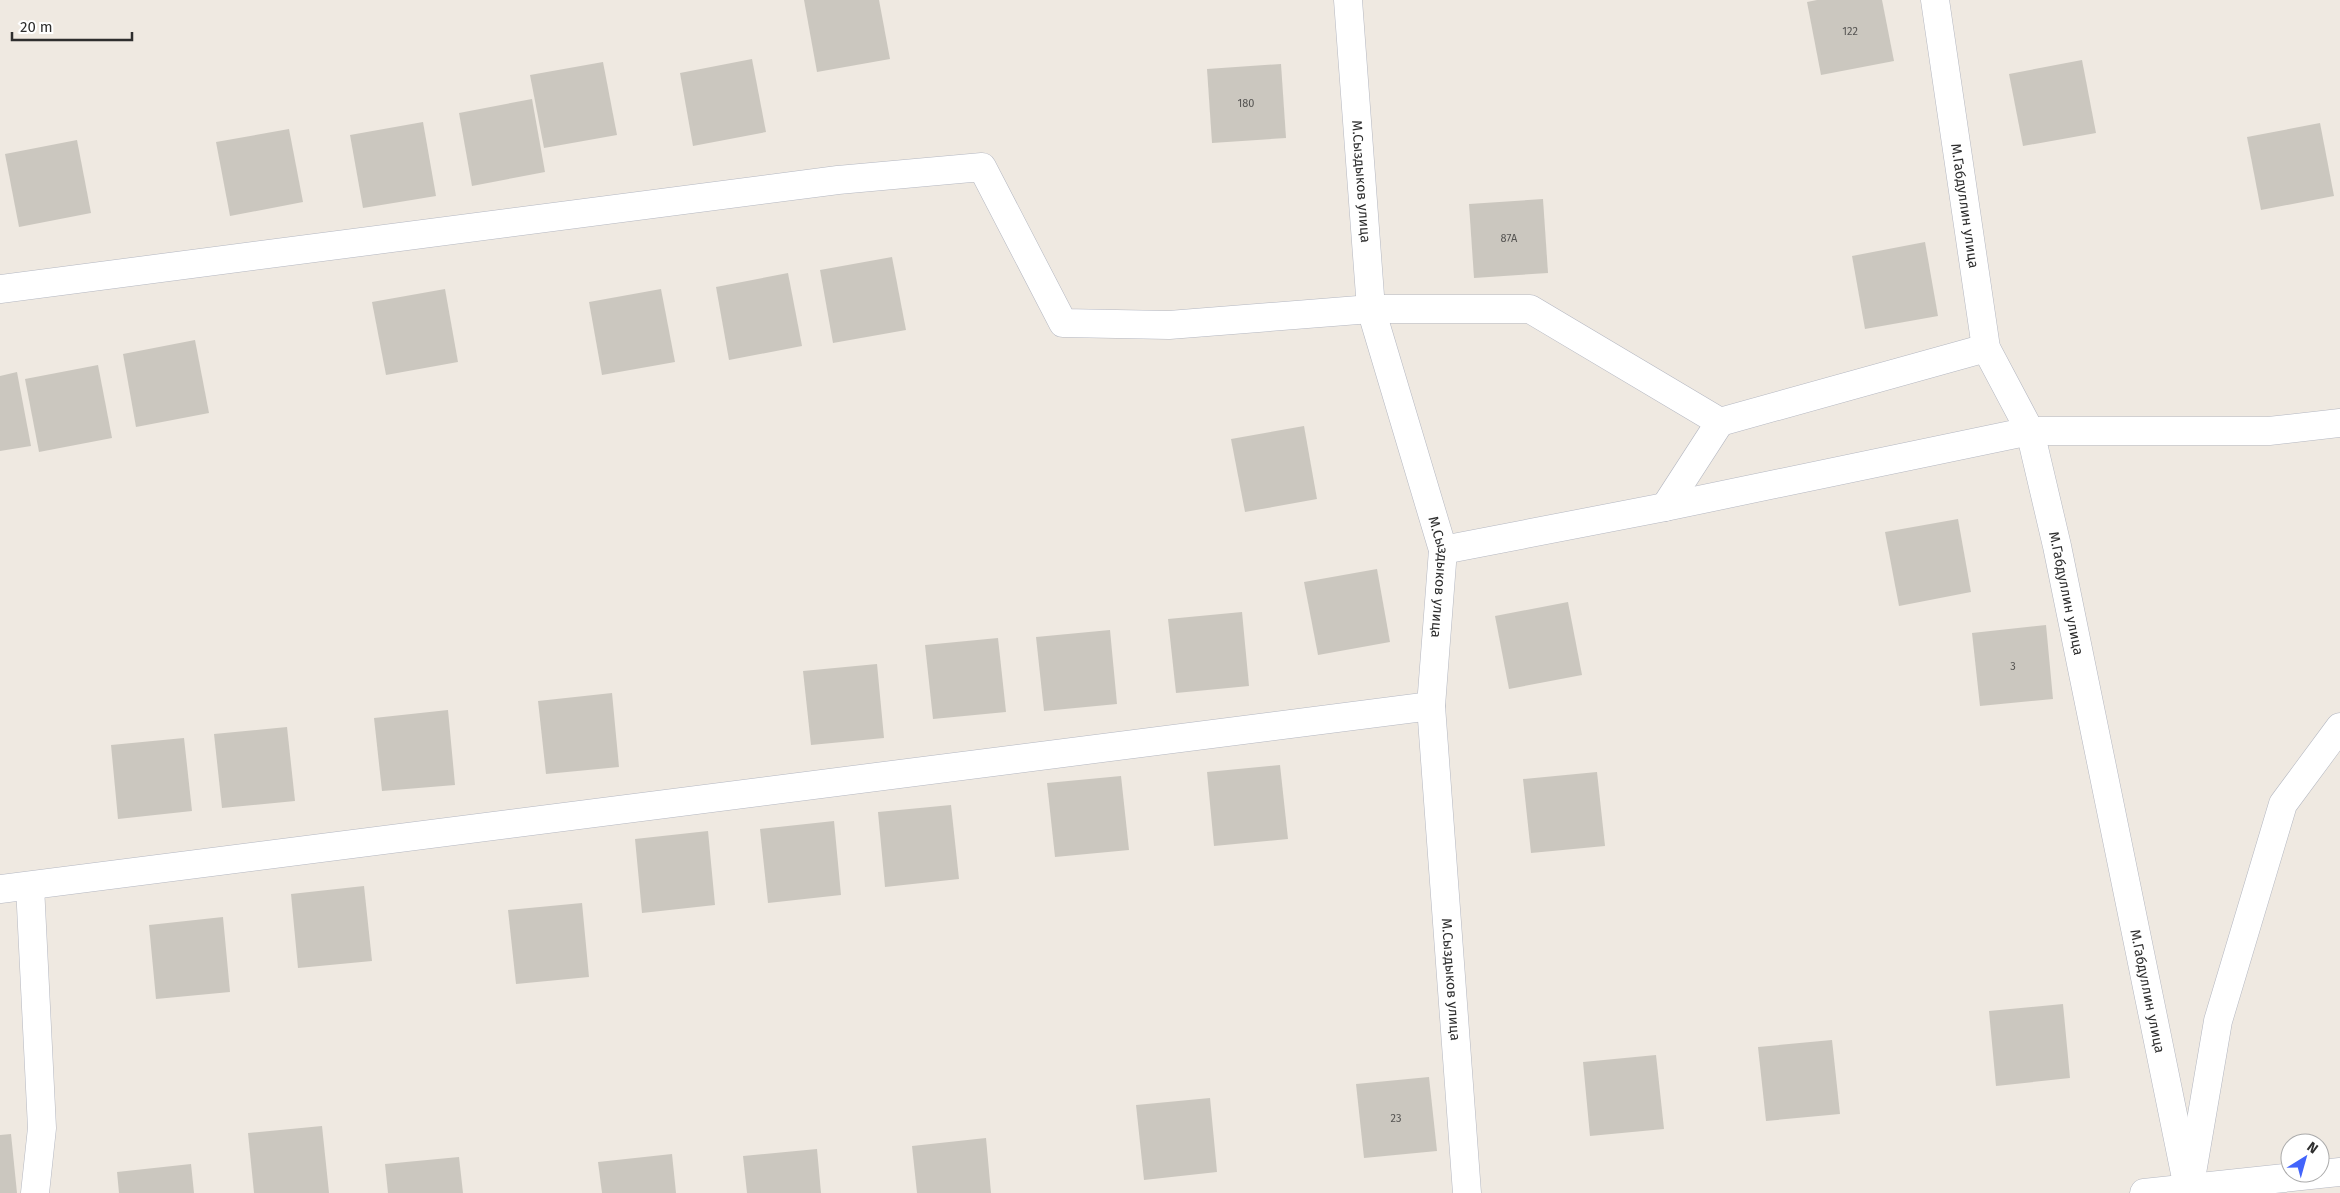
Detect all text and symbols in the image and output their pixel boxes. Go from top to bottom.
scale bar [12,10,132,42]
text: 20 m [20,18,53,36]
house number: 122 [1842,25,1858,38]
house number: 180 [1238,97,1254,110]
street label: М.Сыздыков улица [1348,120,1375,243]
street label: М.Габдуллин улица [1948,142,1983,269]
house number: 87А [1501,232,1518,245]
street label: М.Сыздыков улица [1425,514,1452,638]
street label: М.Габдуллин улица [2045,530,2088,657]
house number: 3 [2010,660,2016,673]
street label: М.Сыздыков улица [1438,918,1464,1041]
street label: М.Габдуллин улица [2127,928,2169,1054]
house number: 23 [1391,1112,1401,1125]
north arrow [2280,1133,2330,1183]
text: N [2304,1138,2321,1158]

